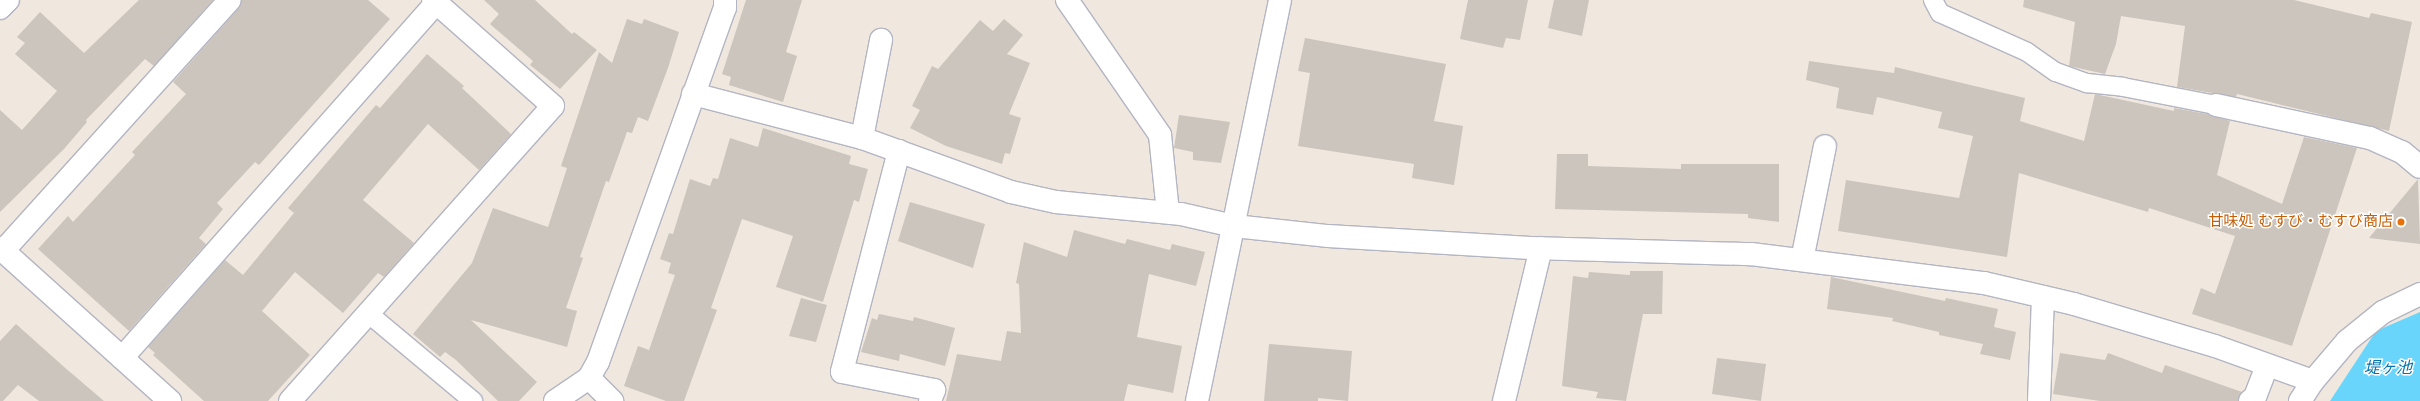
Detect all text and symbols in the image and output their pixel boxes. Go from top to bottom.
place label: 甘味処 むすび・むすび商店 [2209,213,2393,231]
marker: 甘味処 むすび・むすび商店 [2396,217,2406,227]
water label: 堤ヶ池 [2364,358,2412,378]

